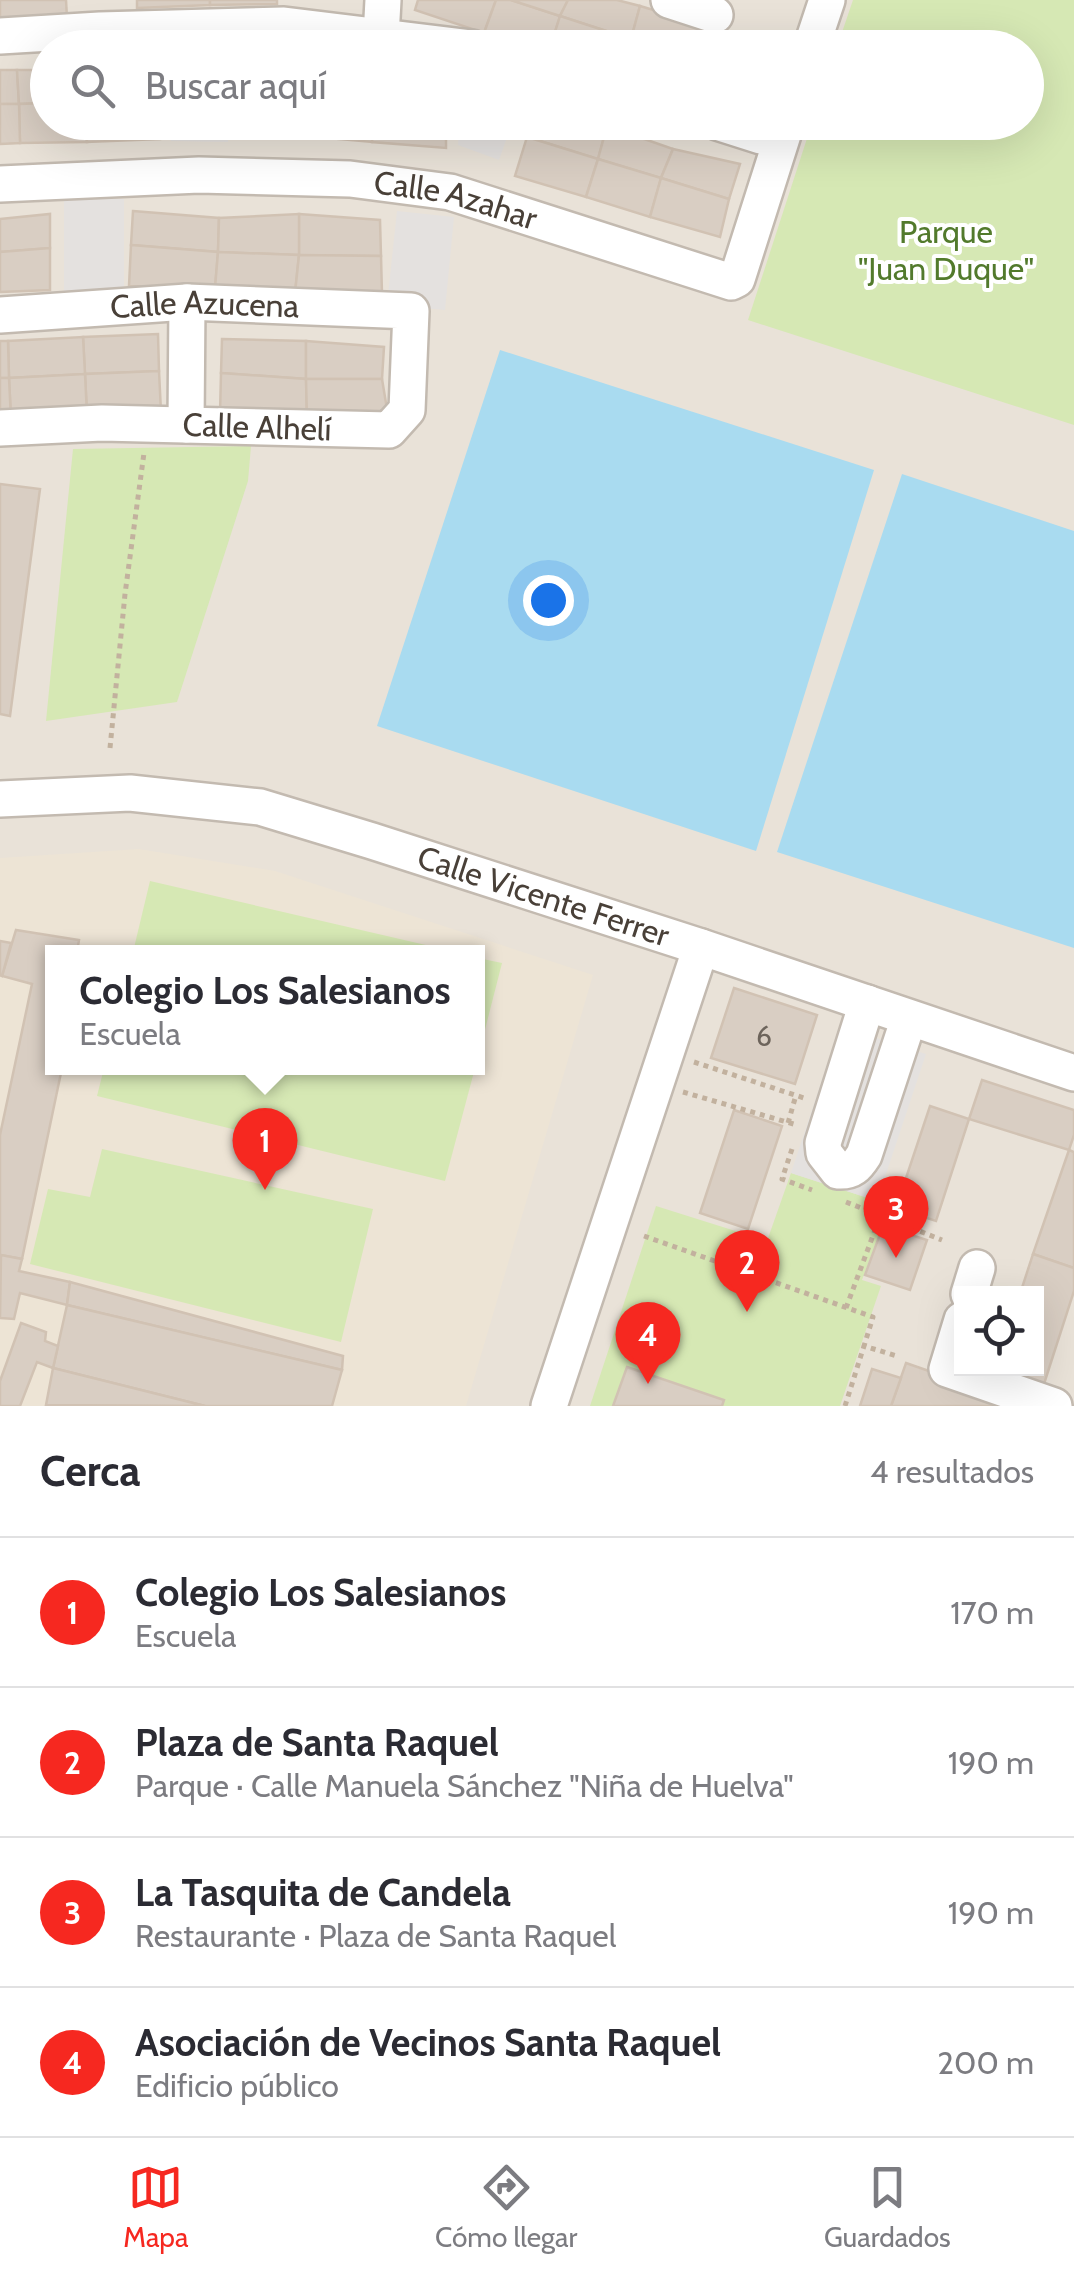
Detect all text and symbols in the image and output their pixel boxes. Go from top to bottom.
search box [30,30,1044,140]
icon: search [65,58,120,113]
text: Buscar aquí [145,62,327,109]
street label: Calle Azahar [372,162,543,238]
park label: Parque "Juan Duque" [858,212,1034,288]
street label: Calle Azucena [109,282,300,326]
street label: Calle Alhelí [182,404,332,449]
your location [523,575,574,626]
street label: Calle Vicente Ferrer [413,837,675,955]
popup [45,945,485,1075]
text: Colegio Los Salesianos [79,967,451,1014]
text: Escuela [79,1014,181,1053]
house number: 6 [756,1019,772,1053]
pin: 1 [232,1108,298,1190]
pin: 3 [864,1176,928,1258]
pin: 2 [714,1230,780,1312]
map controls [954,1286,1044,1376]
button: locate [954,1286,1044,1376]
pin: 4 [616,1302,680,1384]
text: Cerca [40,1445,140,1497]
text: 4 resultados [870,1452,1034,1491]
text: Colegio Los Salesianos [135,1569,506,1616]
text: 1 [67,1593,78,1632]
text: 170 m [950,1593,1034,1632]
text: Escuela [135,1616,236,1655]
text: Plaza de Santa Raquel [135,1719,499,1766]
text: 2 [64,1743,81,1782]
text: 190 m [948,1743,1034,1782]
text: Parque · Calle Manuela Sánchez "Niña de Huelva" [135,1766,794,1805]
text: La Tasquita de Candela [135,1869,511,1916]
text: 3 [64,1893,81,1932]
text: 190 m [948,1893,1034,1932]
text: Restaurante · Plaza de Santa Raquel [135,1916,616,1955]
text: Asociación de Vecinos Santa Raquel [135,2019,721,2066]
text: 4 [63,2043,82,2082]
text: 200 m [937,2043,1034,2082]
text: Edificio público [135,2066,339,2105]
tab: Mapa [123,2160,188,2254]
tab: Cómo llegar [435,2160,577,2254]
tab: Guardados [824,2160,951,2254]

